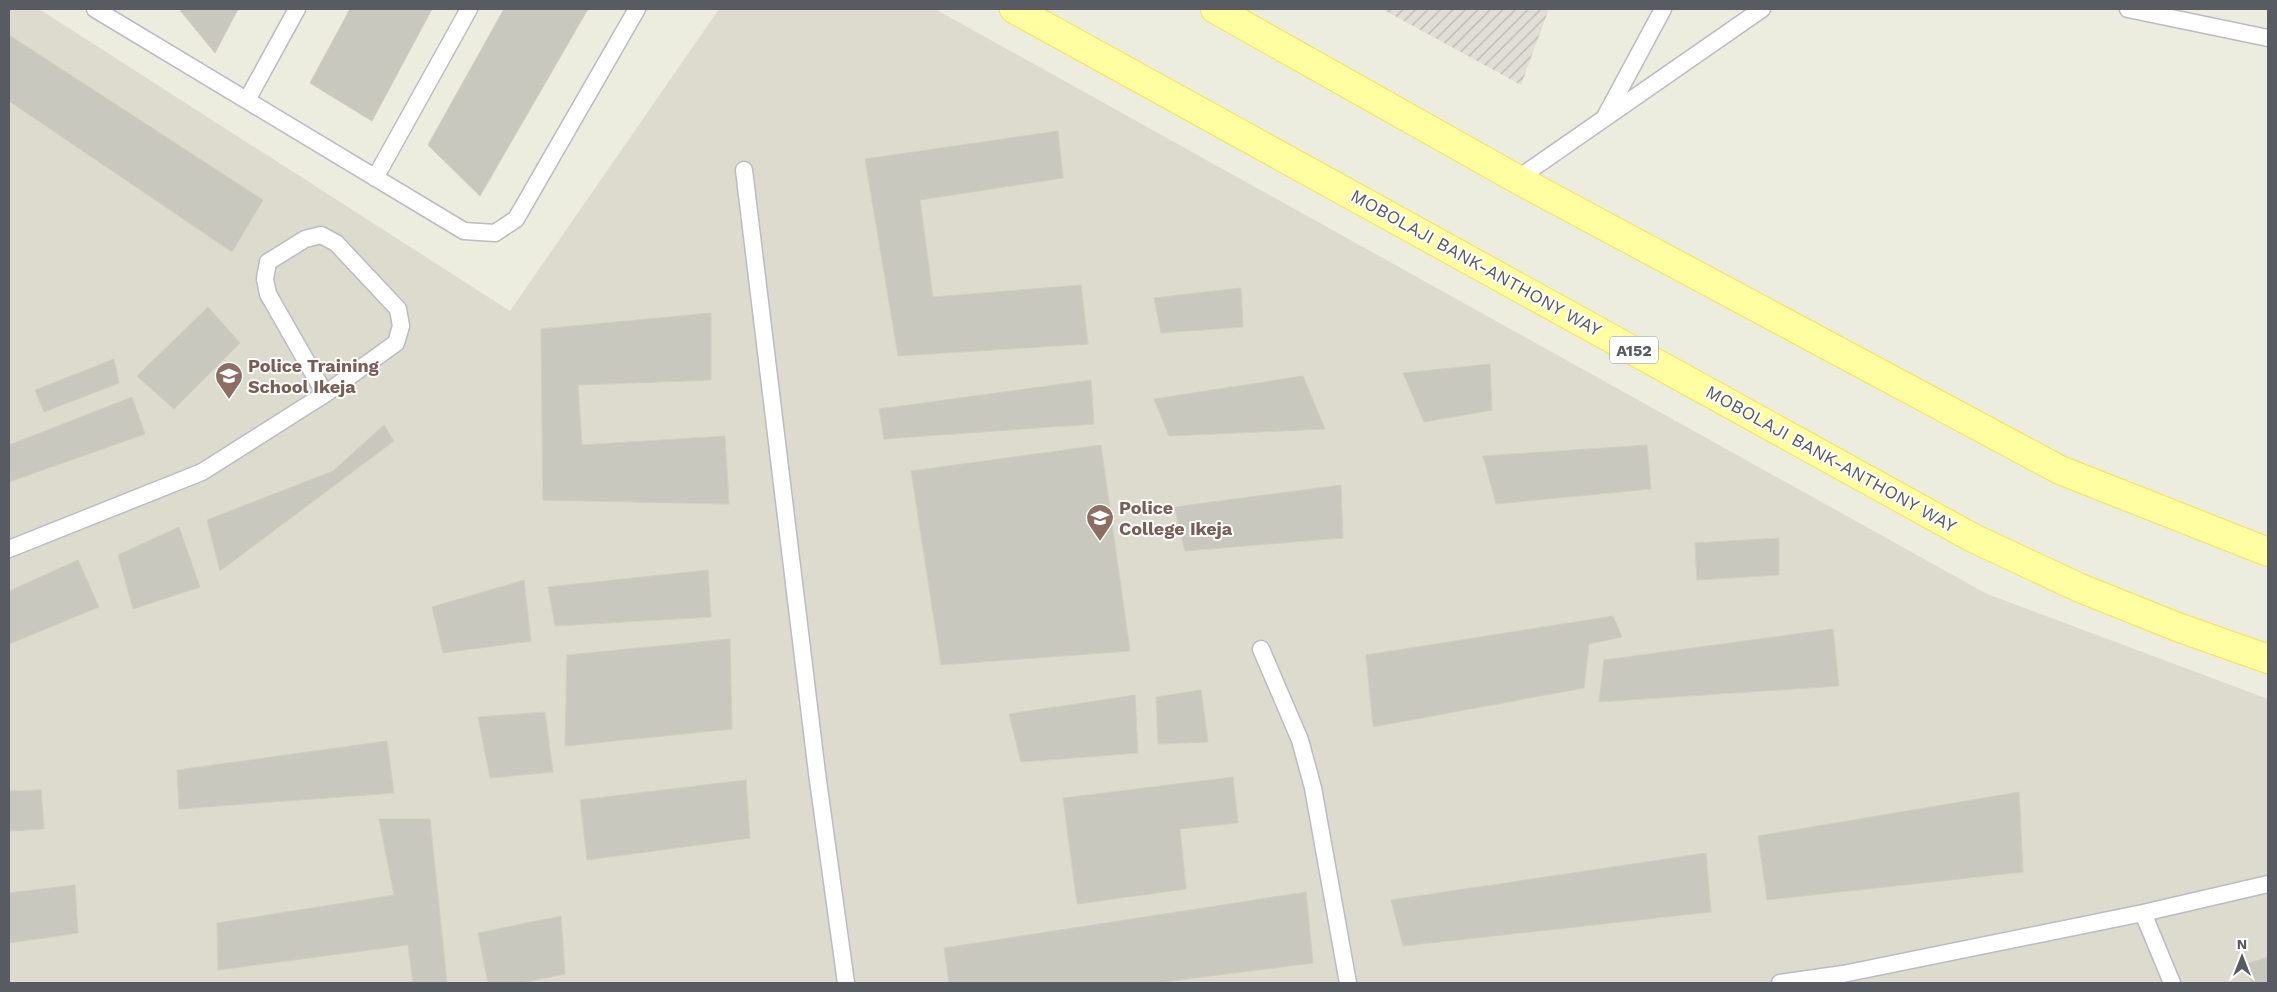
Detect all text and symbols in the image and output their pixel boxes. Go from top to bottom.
street label: MOBOLAJI BANK-ANTHONY WAY [1347,185,1606,341]
road number: A152 [1610,336,1658,364]
place label: Police Training School Ikeja [248,355,380,397]
school or university icon: Police Training School Ikeja [214,361,244,400]
street label: MOBOLAJI BANK-ANTHONY WAY [1702,381,1961,537]
place label: Police College Ikeja [1119,497,1233,539]
school or university icon: Police College Ikeja [1085,503,1115,542]
north arrow [2217,932,2267,982]
text: N [2237,936,2247,952]

